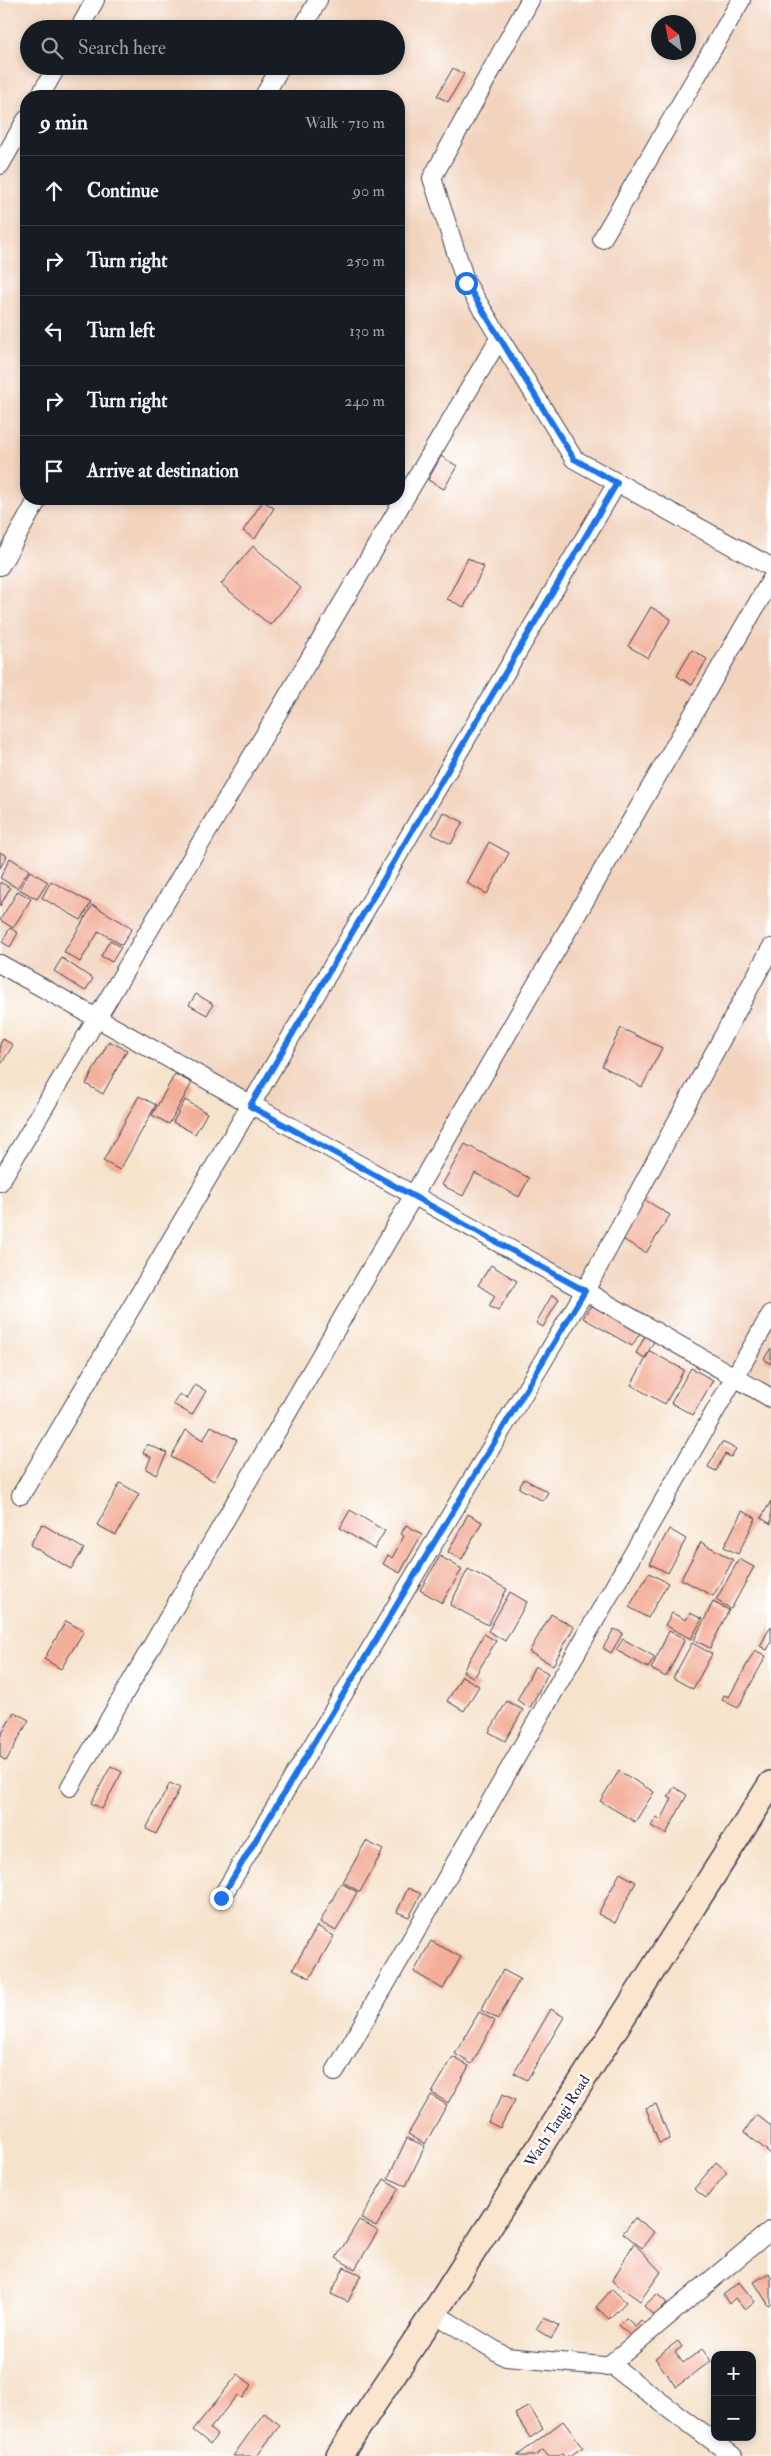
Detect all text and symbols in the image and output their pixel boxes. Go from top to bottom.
north arrow [651,15,696,60]
search box [20,20,405,75]
icon: search [38,34,66,62]
text: Search here [78,36,166,60]
text: 9 min [40,109,88,136]
text: Walk · 710 m [305,113,385,133]
icon: ahead [40,177,68,205]
text: Continue [87,179,158,203]
text: 90 m [353,181,385,201]
icon: right [40,247,68,275]
text: Turn right [87,249,167,273]
text: 250 m [346,251,385,271]
route start [455,272,478,295]
icon: left [40,317,68,345]
text: Turn left [87,319,155,343]
text: 130 m [349,321,385,341]
icon: right [40,387,68,415]
text: Turn right [87,389,167,413]
text: 240 m [344,391,385,411]
icon: arrive [40,457,68,485]
text: Arrive at destination [87,459,239,483]
route end [210,1887,233,1910]
street label: Wach Tangi Road [520,2071,595,2172]
map controls [711,2351,756,2441]
button: + [711,2351,756,2396]
button: − [711,2396,756,2441]

